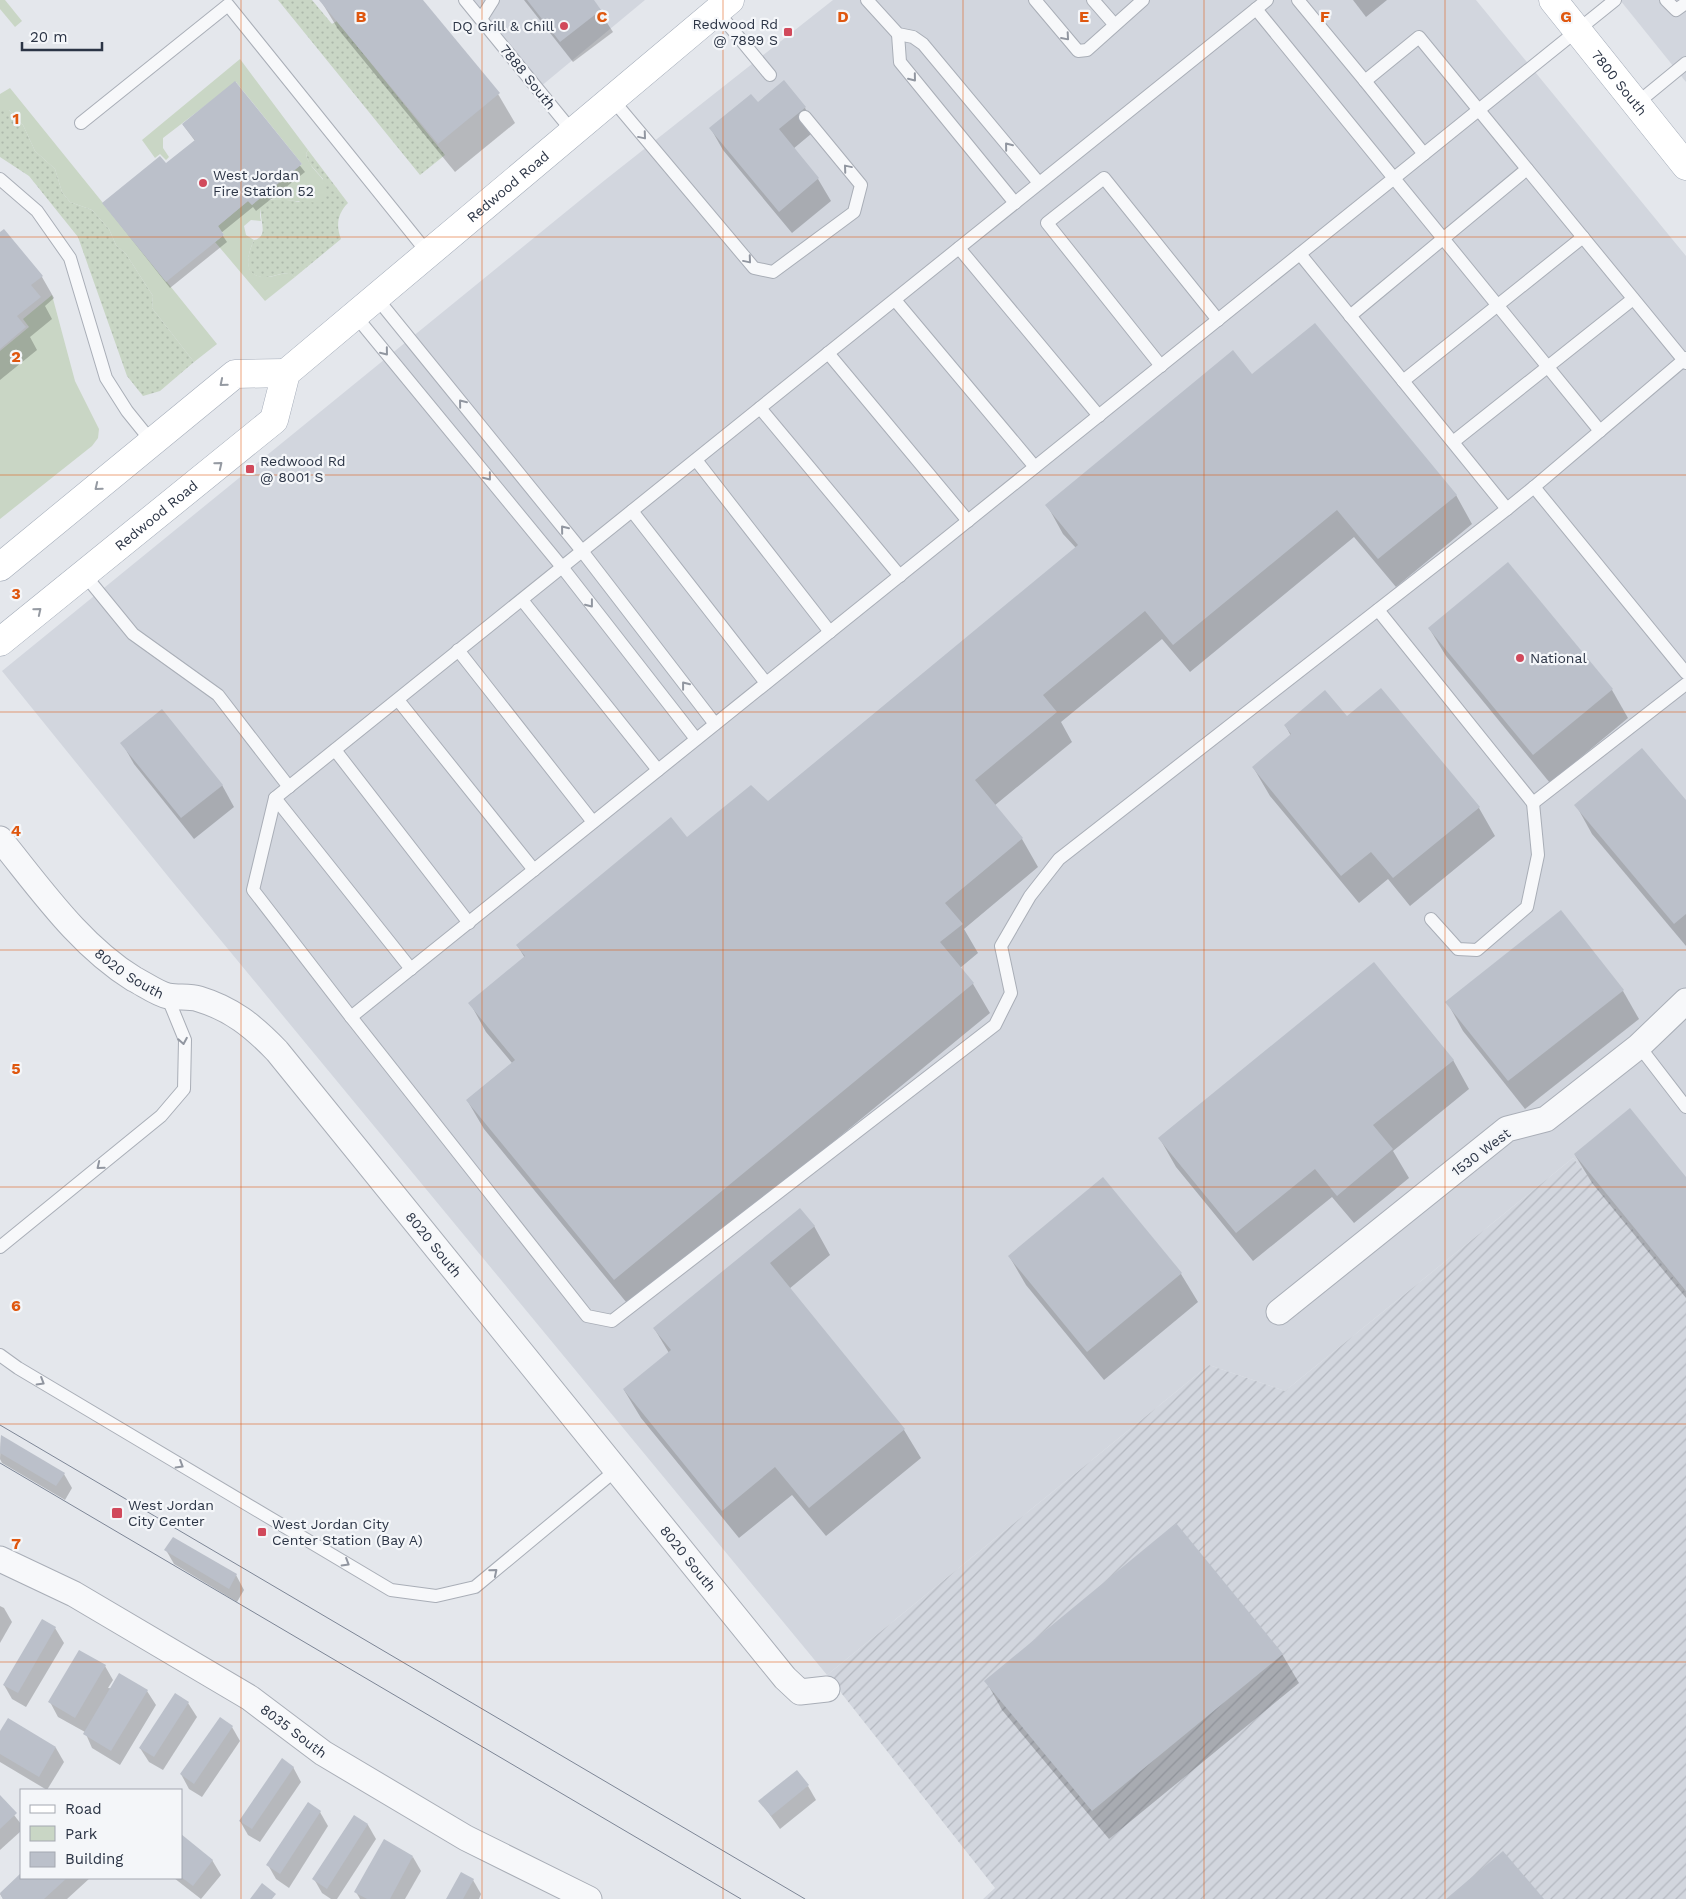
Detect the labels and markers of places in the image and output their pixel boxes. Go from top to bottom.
place label: Redwood Rd @ 7899 S [692,16,778,48]
place label: DQ Grill & Chill [452,18,555,34]
marker: DQ Grill & Chill [558,20,570,32]
marker: Redwood Rd @ 7899 S [782,26,794,38]
place label: West Jordan Fire Station 52 [213,167,314,199]
marker: West Jordan Fire Station 52 [197,177,209,189]
place label: Redwood Rd @ 8001 S [260,453,346,485]
marker: Redwood Rd @ 8001 S [244,463,256,475]
place label: National [1530,650,1587,666]
marker: National [1514,652,1526,664]
place label: West Jordan City Center [128,1497,214,1529]
marker: West Jordan City Center [110,1506,124,1520]
place label: West Jordan City Center Station (Bay A) [272,1516,423,1548]
marker: West Jordan City Center Station (Bay A) [256,1526,268,1538]

